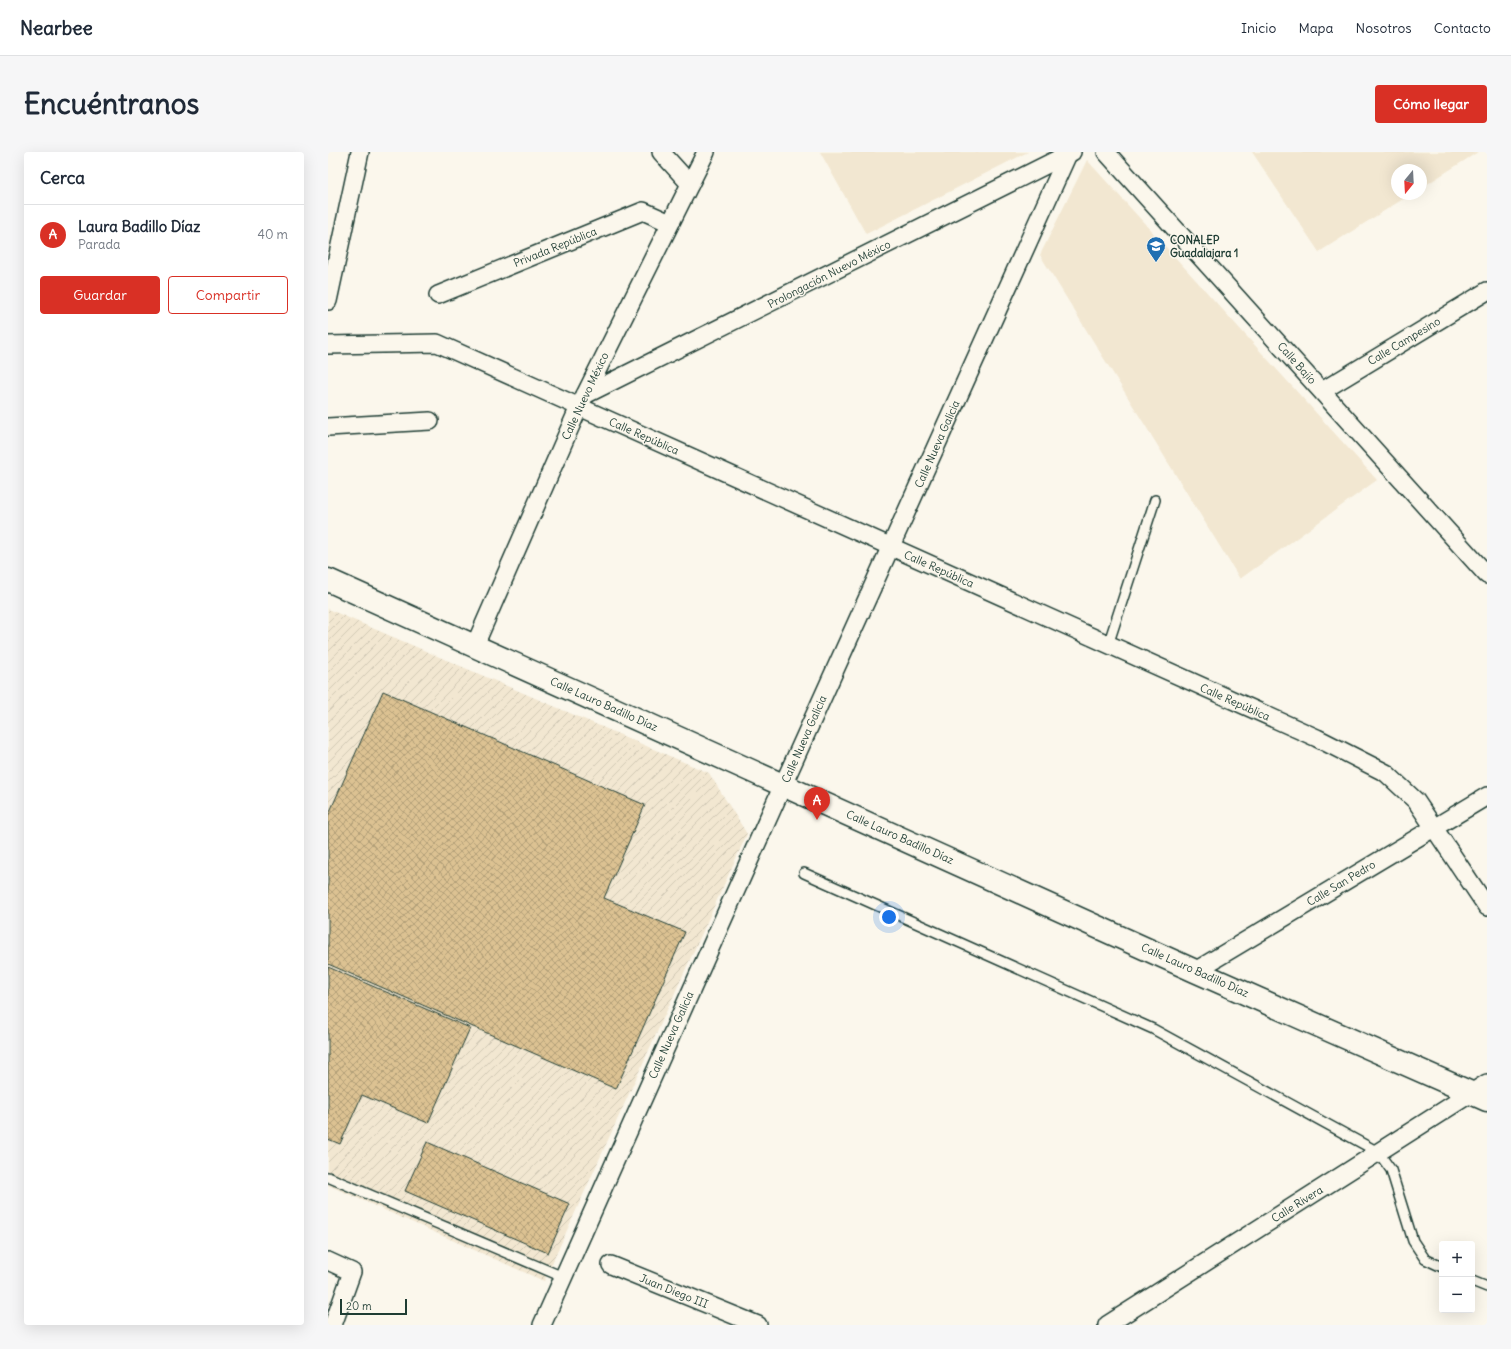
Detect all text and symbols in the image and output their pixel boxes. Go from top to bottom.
text: Nearbee [20,16,93,40]
text: Inicio [1241,19,1276,37]
text: Mapa [1298,19,1334,37]
text: Nosotros [1356,19,1412,37]
text: Contacto [1434,19,1491,37]
button: Cómo llegar [1375,85,1487,123]
text: Encuéntranos [24,86,199,122]
north arrow [1391,164,1427,200]
text: Cerca [40,167,85,189]
text: Laura Badillo Díaz [78,217,200,236]
street label: Privada República [511,224,599,270]
text: A [49,226,57,243]
text: 40 m [257,226,288,243]
place label: CONALEP Guadalajara 1 [1170,233,1238,260]
school or university icon: CONALEP Guadalajara 1 [1145,235,1167,263]
text: Parada [78,236,121,253]
street label: Prolongación Nuevo México [765,237,893,311]
button: Guardar [40,276,160,314]
button: Compartir [168,276,288,314]
street label: Calle Campesino [1365,314,1443,368]
street label: Calle Bajío [1275,339,1319,387]
street label: Calle Nuevo México [559,350,611,442]
street label: Calle Nueva Galicia [911,398,963,490]
street label: Calle República [607,414,681,458]
street label: Calle República [902,547,976,591]
street label: Calle Lauro Badillo Díaz [548,674,660,734]
street label: Calle República [1198,680,1272,724]
street label: Calle Nueva Galicia [778,693,830,785]
pin: A [804,787,830,820]
street label: Calle Lauro Badillo Díaz [844,807,956,867]
street label: Calle San Pedro [1304,857,1378,909]
your location [879,907,899,927]
street label: Calle Lauro Badillo Díaz [1139,940,1251,1000]
street label: Calle Nueva Galicia [645,989,697,1081]
street label: Calle Rivera [1269,1183,1325,1225]
map controls [1439,1241,1475,1313]
button: + [1439,1241,1475,1277]
street label: Juan Diego III [638,1271,711,1311]
button: − [1439,1277,1475,1313]
scale bar [340,1297,407,1316]
text: 20 m [346,1299,372,1313]

